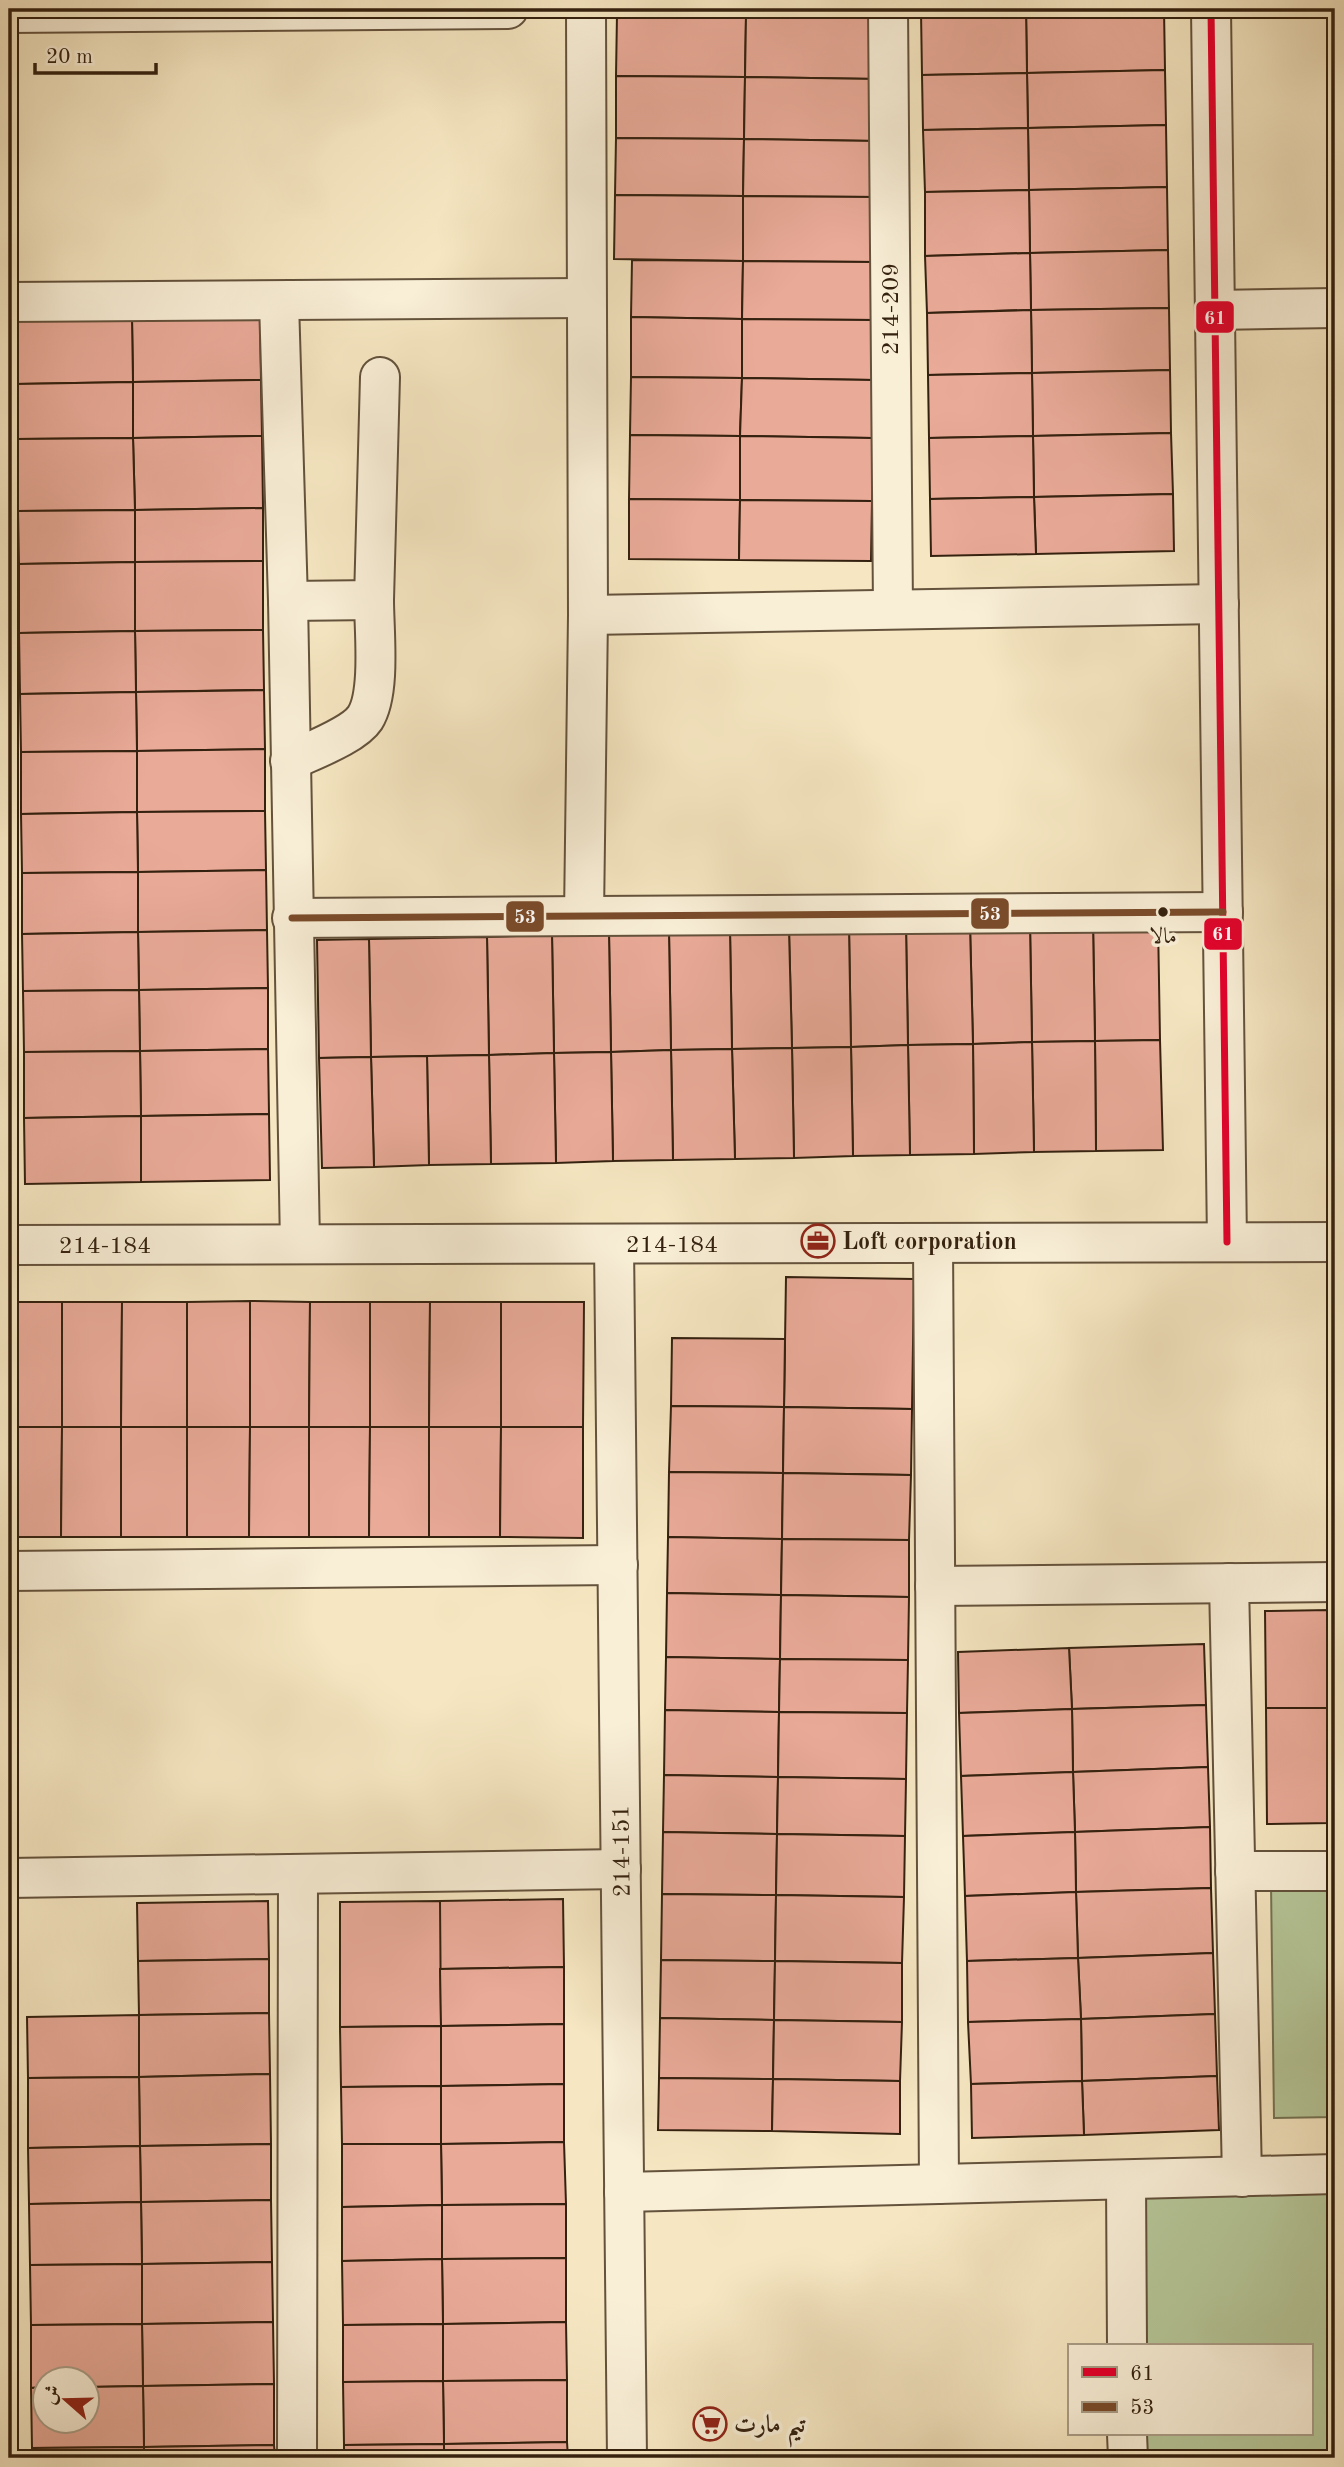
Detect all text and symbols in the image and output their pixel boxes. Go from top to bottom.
scale bar [35,32,156,76]
text: 20 m [46,47,93,68]
street label: 214-209 [880,263,904,355]
line badge: 61 [1195,300,1235,334]
text: 61 [1204,310,1226,329]
line badge: 53 [970,897,1010,930]
line badge: 53 [505,900,545,933]
marker: مالا [1156,905,1170,919]
text: 53 [979,906,1001,925]
text: 53 [514,909,536,928]
line badge: 61 [1203,917,1243,951]
place label: مالا [1149,926,1177,948]
text: 61 [1212,926,1234,945]
office icon: Loft corporation [799,1222,837,1260]
place label: Loft corporation [842,1231,1017,1255]
street label: 214-184 [626,1234,718,1258]
street label: 214-184 [59,1235,151,1259]
street label: 214-151 [610,1805,636,1897]
legend [1068,2344,1312,2436]
text: 61 [1130,2364,1154,2385]
north arrow [32,2366,102,2436]
text: ش [40,2383,65,2407]
text: 53 [1130,2398,1154,2419]
supermarket icon: تيم مارت [691,2405,729,2443]
place label: تيم مارت [734,2413,807,2448]

